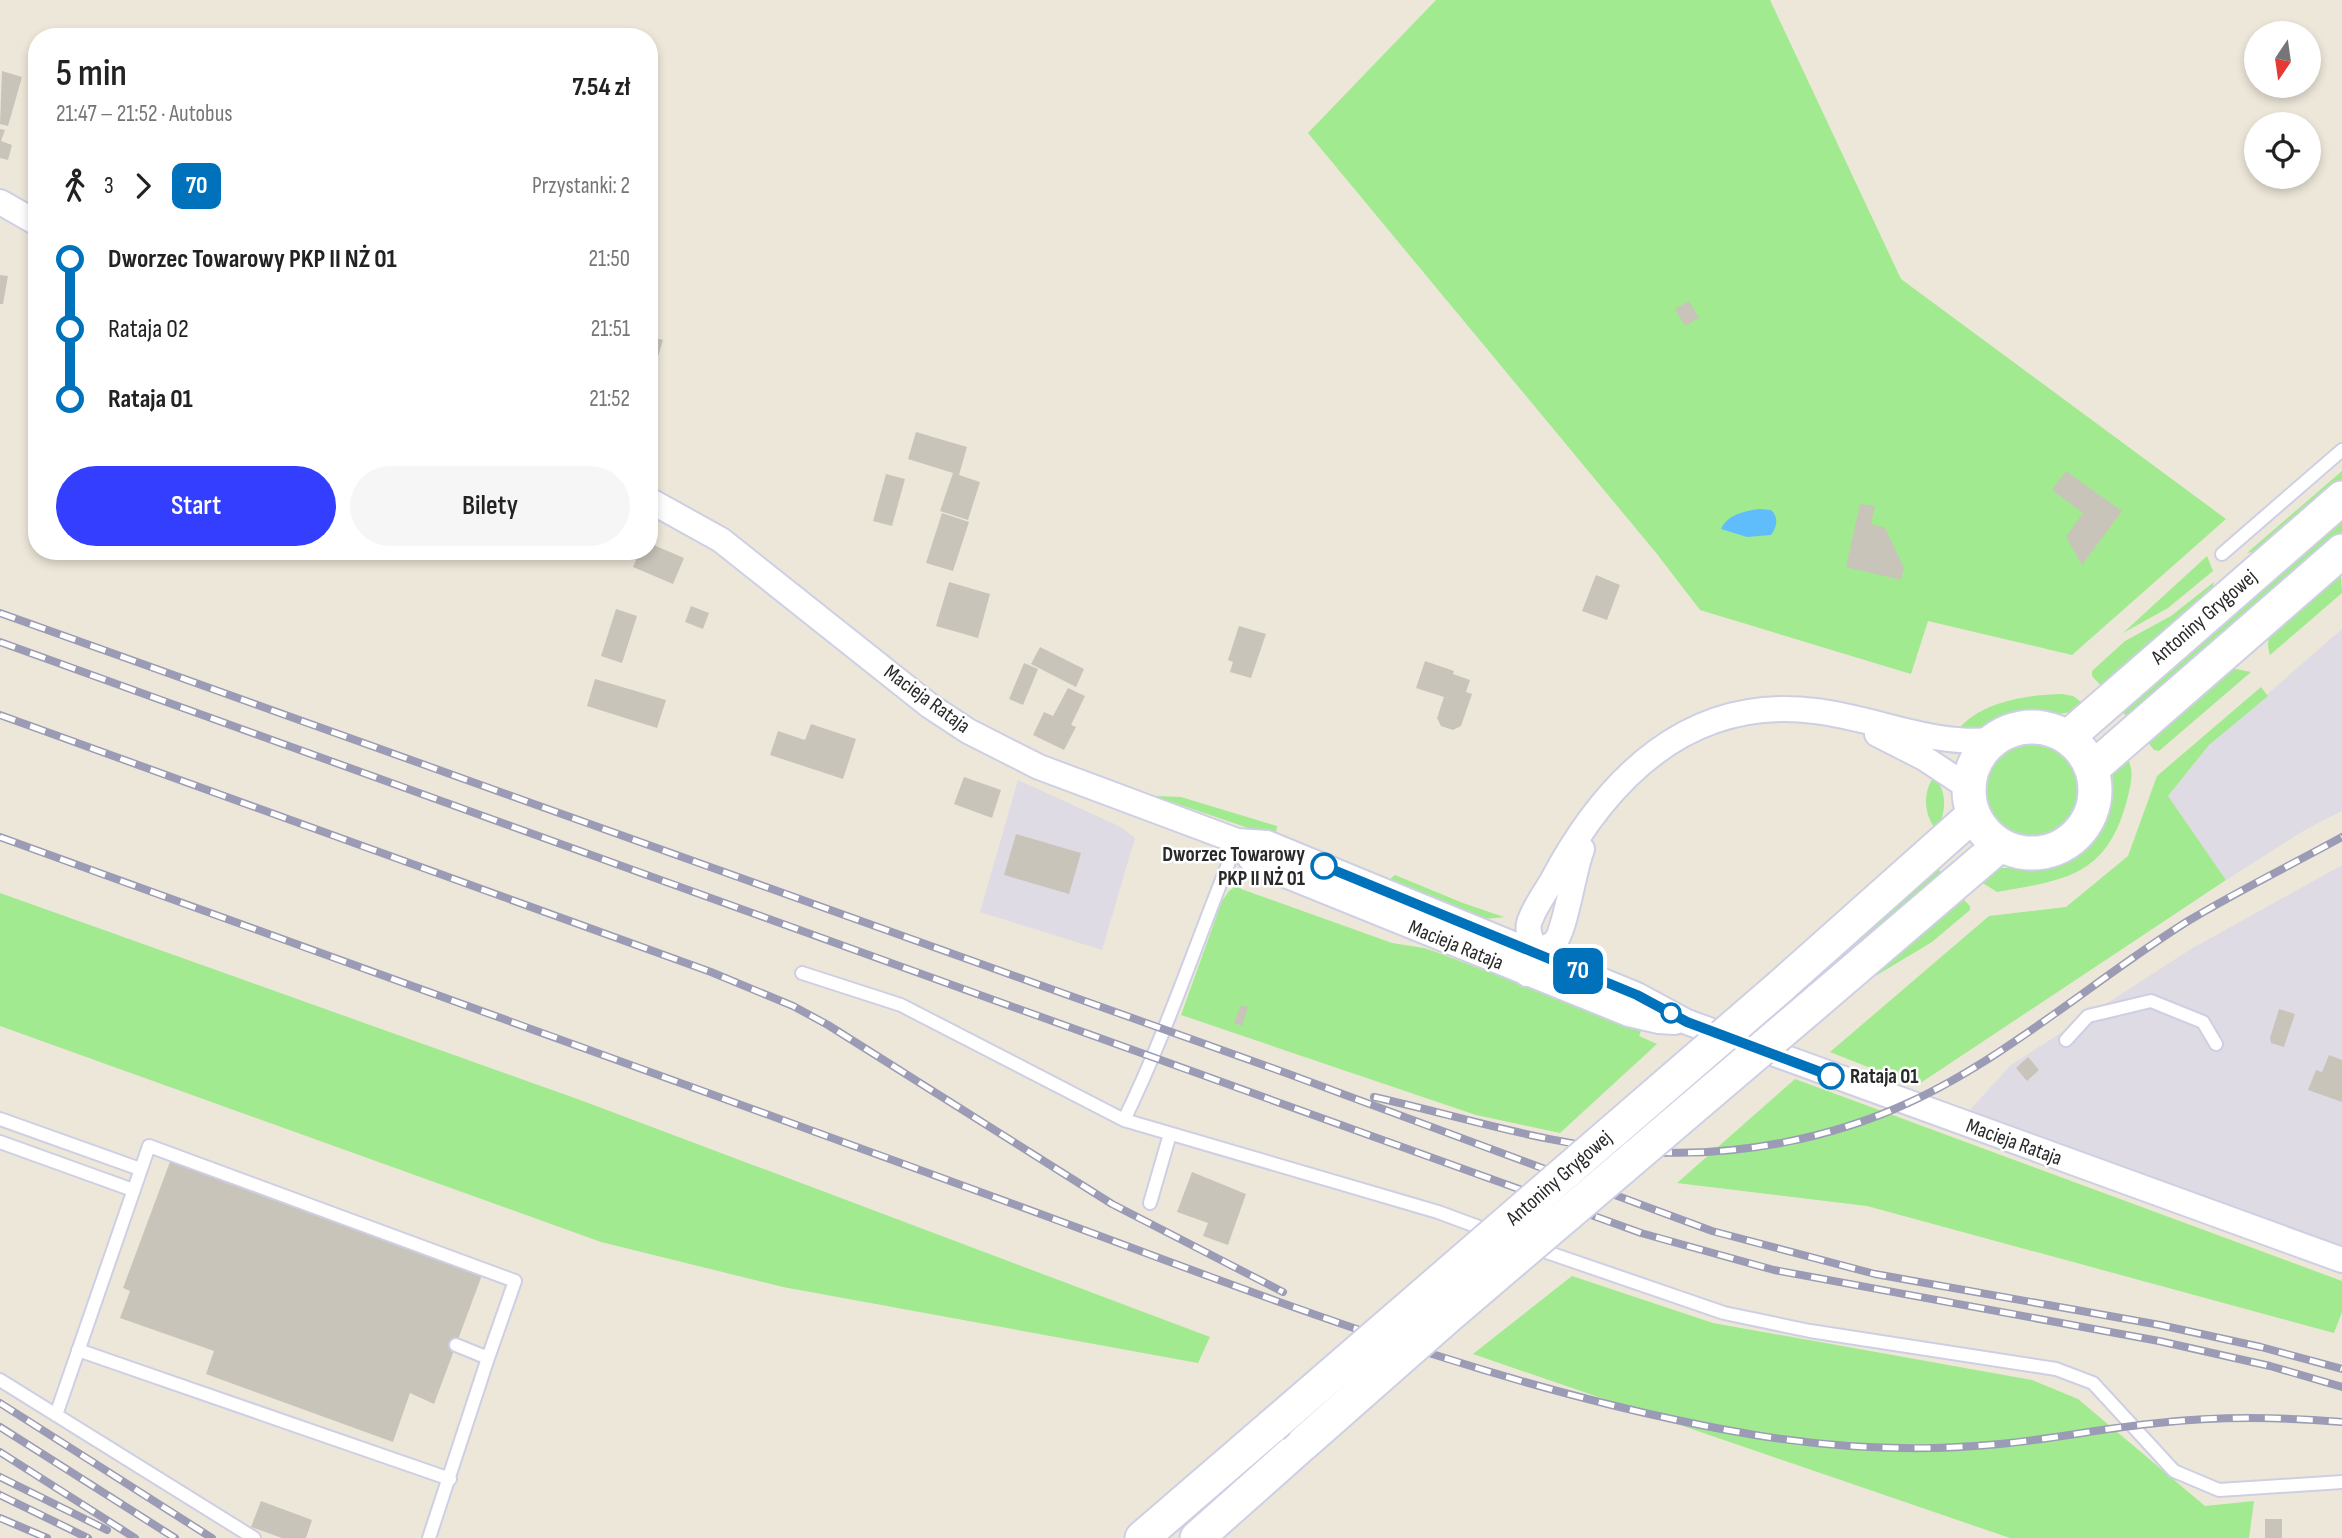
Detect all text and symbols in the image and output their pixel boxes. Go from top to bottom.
north arrow [2244,21,2320,98]
map controls [2244,21,2321,189]
text: 5 min [56,51,127,96]
text: 7.54 zł [572,72,630,103]
text: 21:47 – 21:52 · Autobus [56,100,233,128]
button: locate [2244,112,2321,189]
icon: walk [56,167,94,205]
icon: forward [124,167,162,205]
text: 70 [186,171,207,200]
text: 3 [104,172,114,200]
text: Przystanki: 2 [532,172,630,200]
text: Dworzec Towarowy PKP II NŻ 01 [108,244,397,275]
text: 21:50 [589,245,630,273]
text: Rataja 02 [108,314,189,345]
text: 21:51 [591,315,630,343]
text: Rataja 01 [108,384,193,415]
text: 21:52 [589,385,630,413]
button: Start [56,466,336,546]
button: Bilety [350,466,630,546]
street label: Antoniny Grygowej [2145,564,2262,670]
street label: Macieja Rataja [879,659,975,739]
place label: Dworzec Towarowy PKP II NŻ 01 [1162,842,1305,891]
marker: Dworzec Towarowy PKP II NŻ 01 [1311,853,1337,879]
street label: Macieja Rataja [1405,915,1507,975]
line badge: 70 [1546,948,1610,994]
text: 70 [1567,956,1589,985]
unlabelled marker [1661,1003,1681,1023]
marker: Rataja 01 [1818,1063,1844,1089]
place label: Rataja 01 [1850,1064,1918,1089]
street label: Macieja Rataja [1963,1113,2065,1171]
street label: Antoniny Grygowej [1500,1125,1617,1231]

